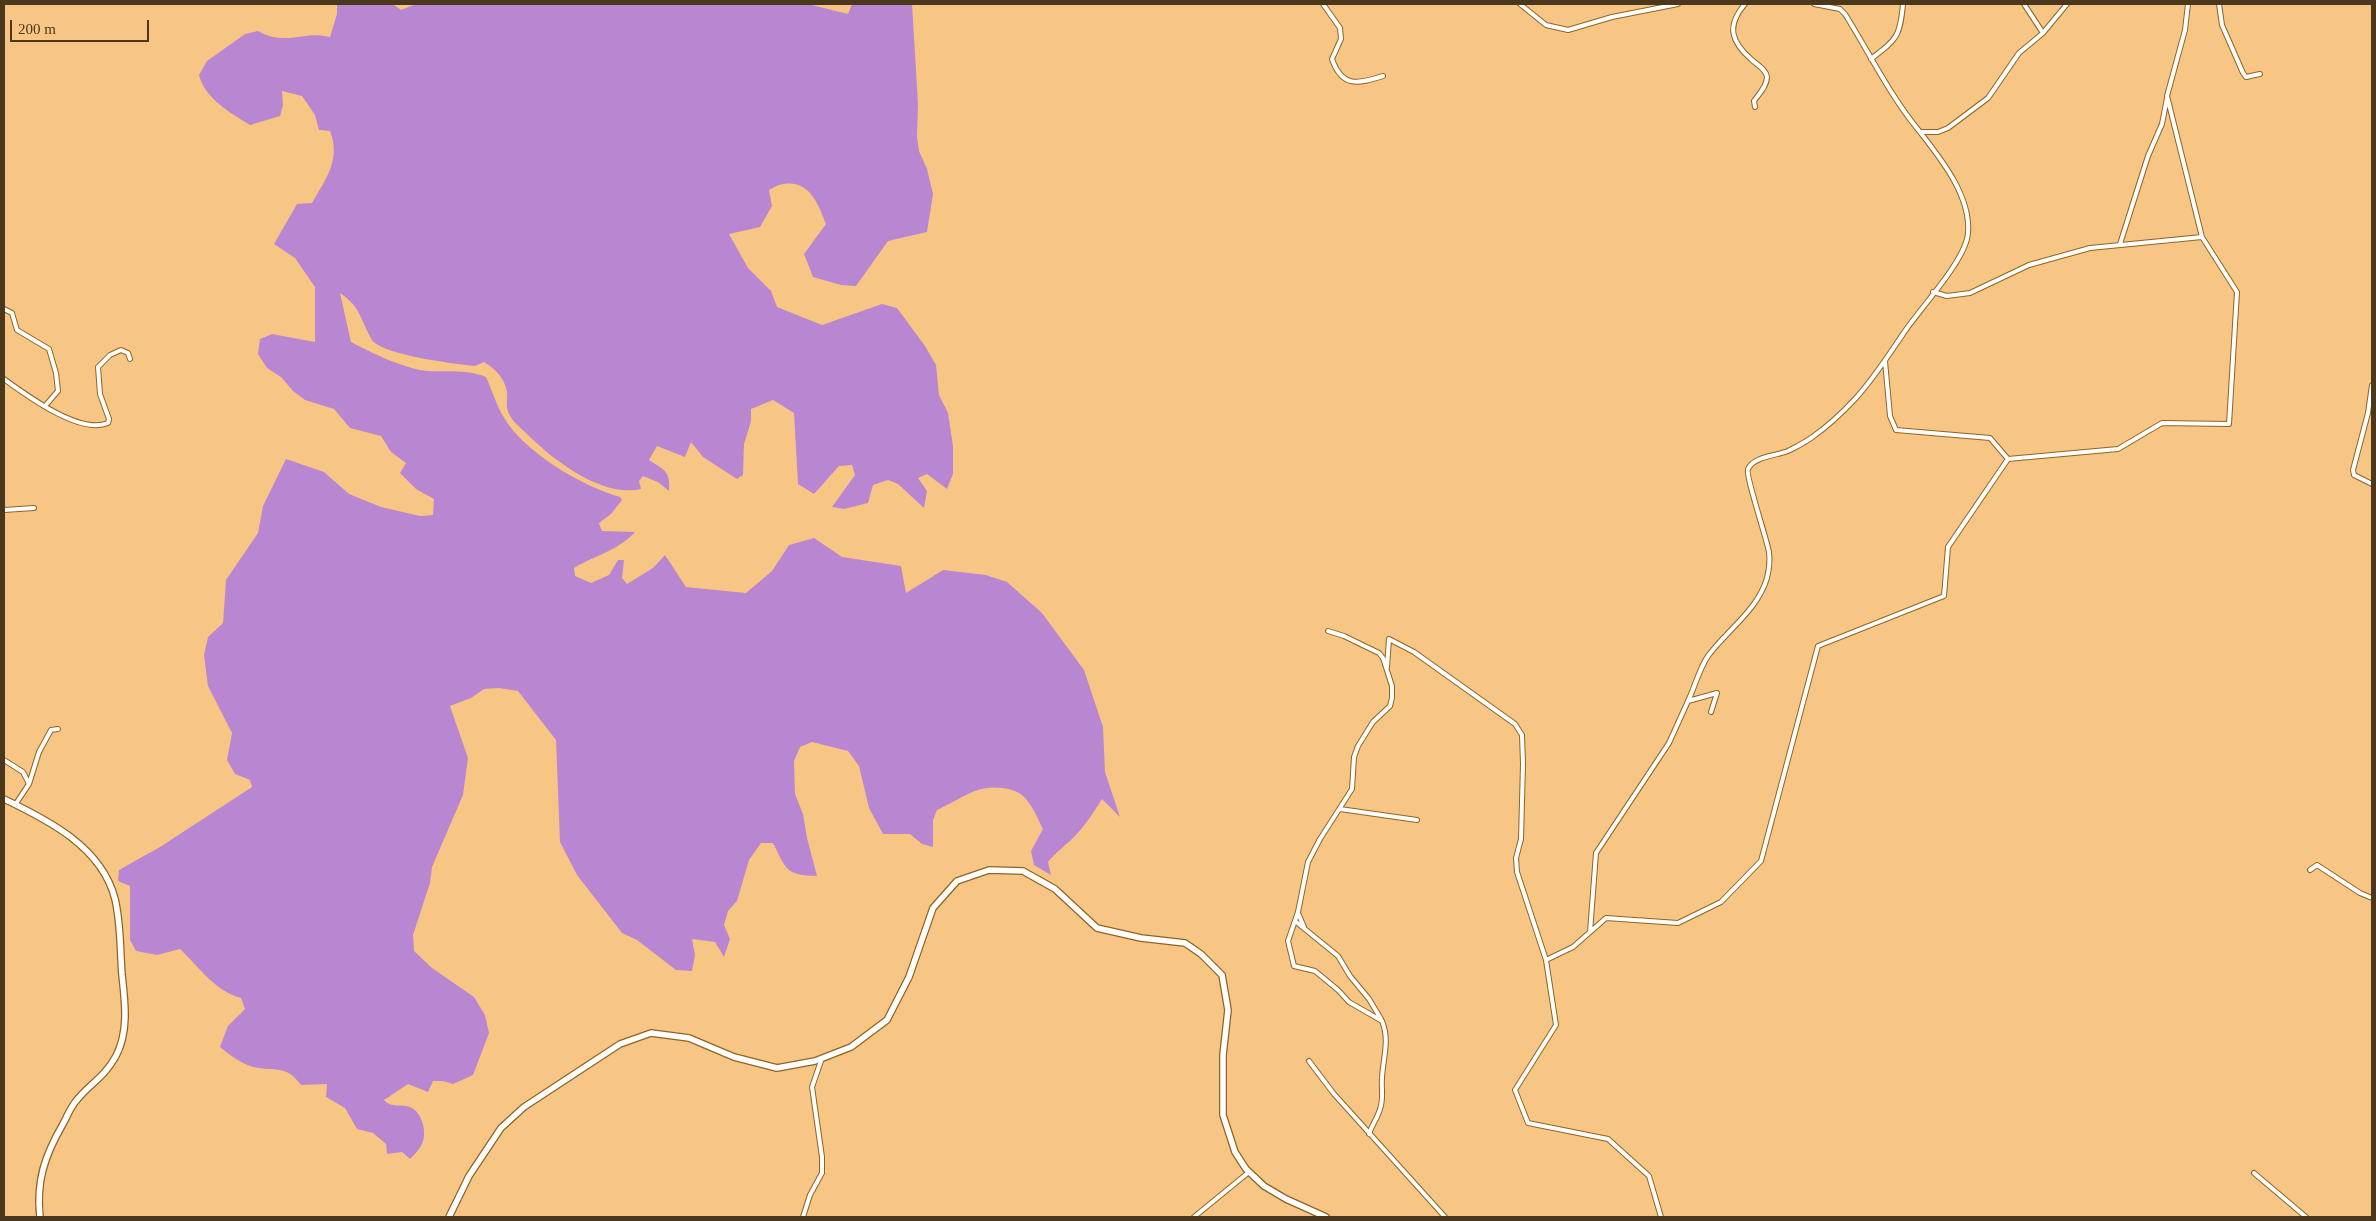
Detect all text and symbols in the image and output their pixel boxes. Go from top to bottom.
scale bar [12,10,151,42]
text: 200 m [18,21,56,37]

